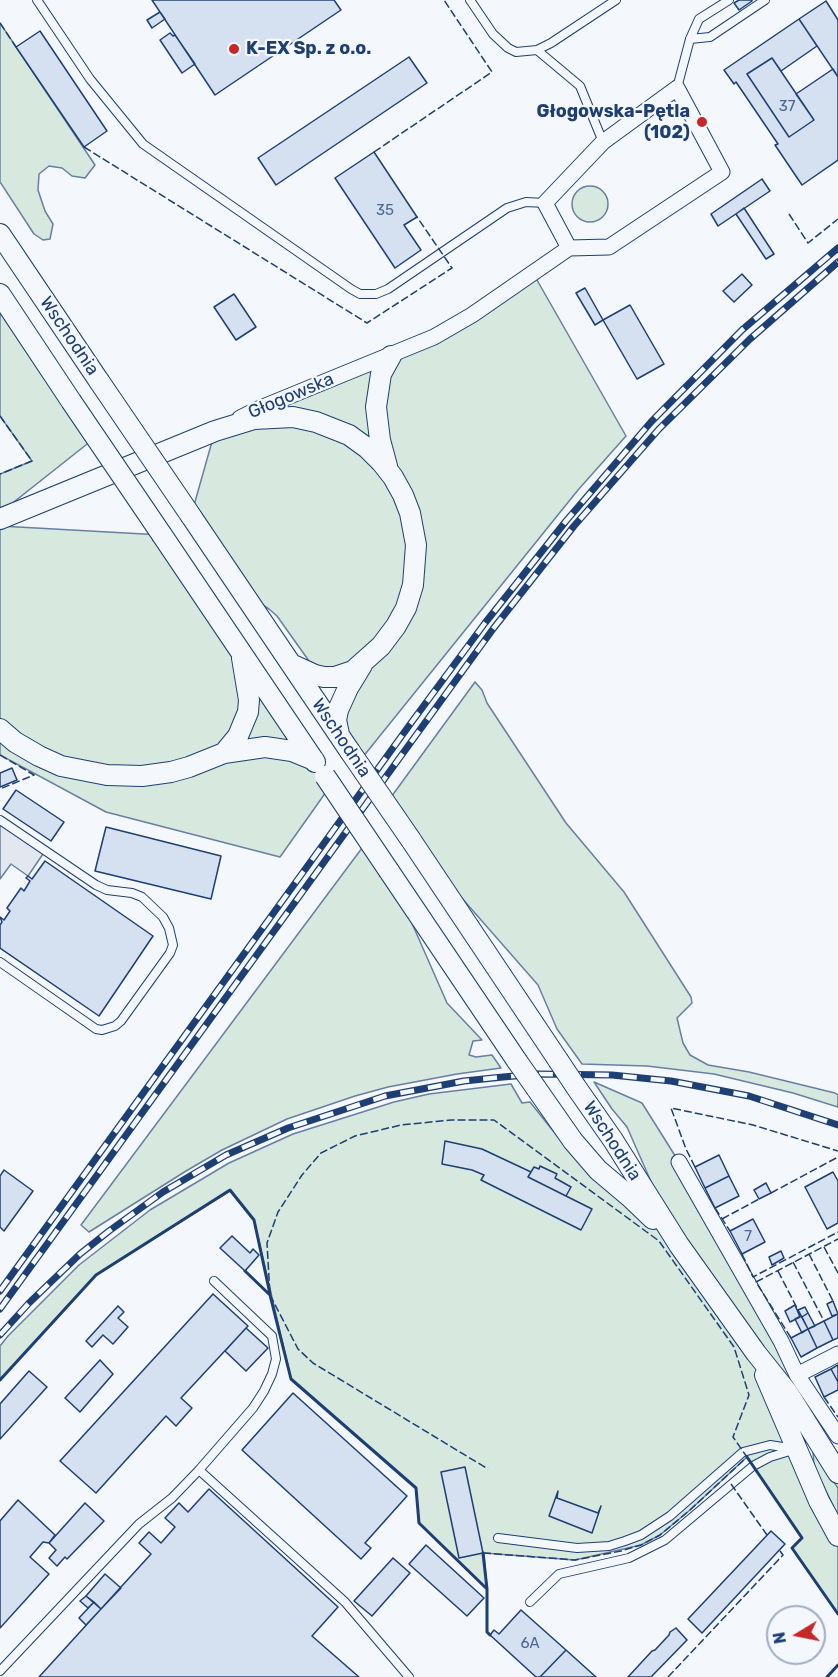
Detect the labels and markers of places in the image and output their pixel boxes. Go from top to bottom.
place label: K-EX Sp. z o.o. [246,38,371,60]
marker: K-EX Sp. z o.o. [227,42,241,56]
place label: Głogowska-Pętla (102) [537,101,690,144]
marker: Głogowska-Pętla (102) [695,115,709,129]

